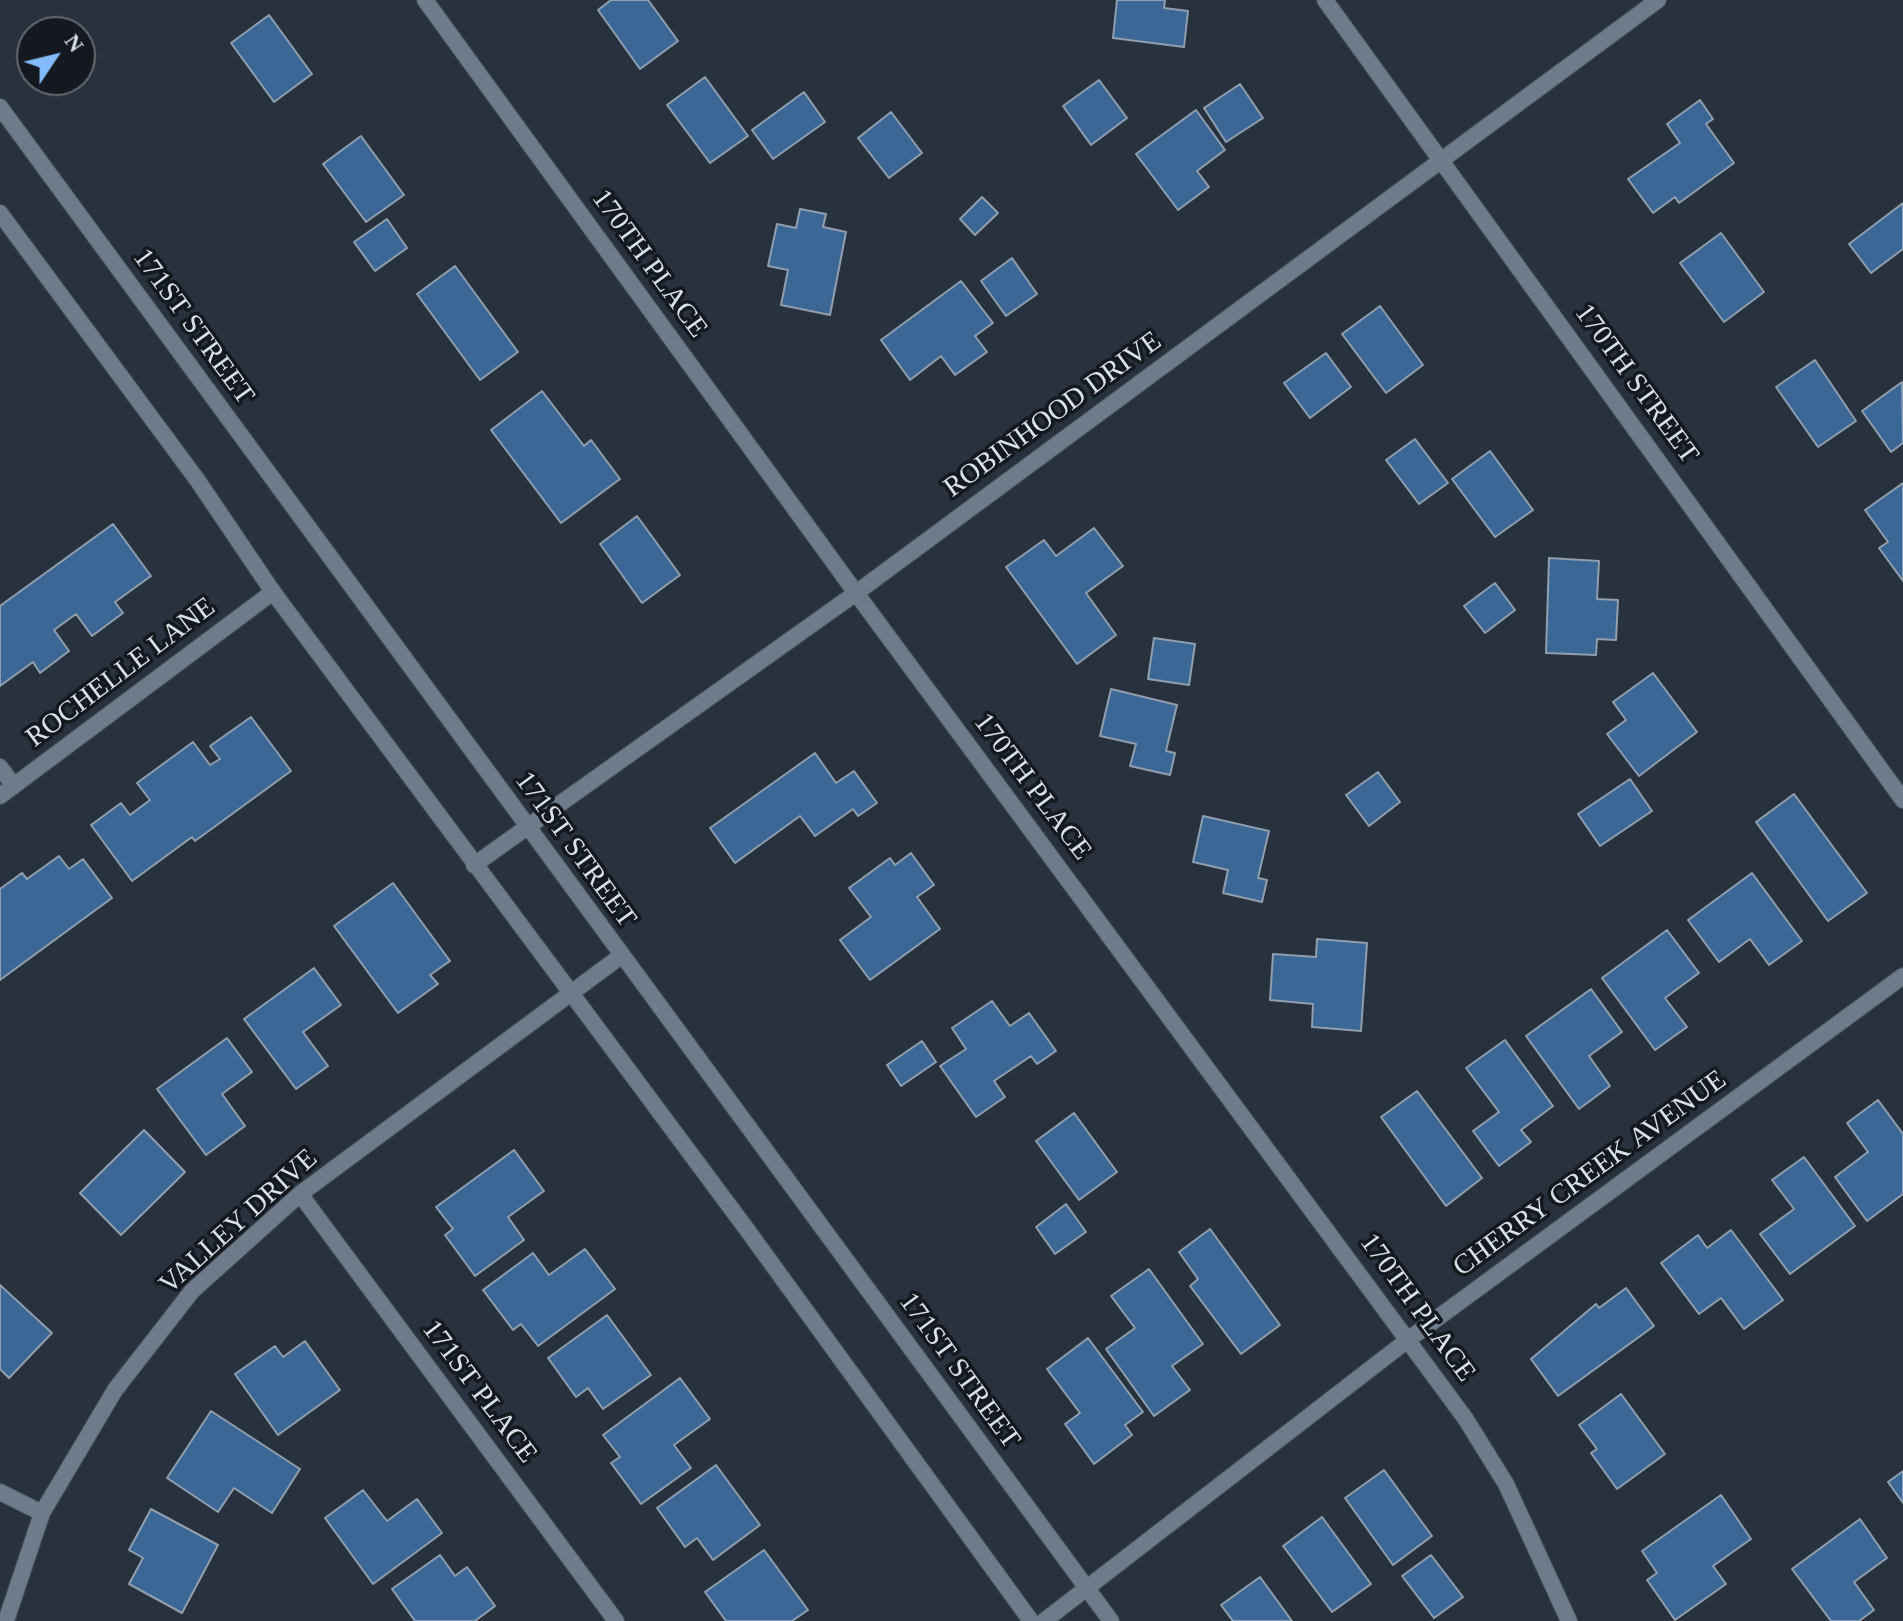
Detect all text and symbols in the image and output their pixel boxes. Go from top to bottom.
north arrow [16,16,96,96]
text: N [60,29,89,57]
street label: 170TH PLACE [584,183,714,345]
street label: 171ST STREET [125,243,261,411]
street label: 170TH STREET [1567,298,1705,470]
street label: ROBINHOOD DRIVE [938,325,1168,505]
street label: ROCHELLE LANE [20,591,222,755]
street label: 170TH PLACE [966,707,1098,867]
street label: 171ST STREET [507,766,643,934]
street label: CHERRY CREEK AVENUE [1447,1064,1733,1284]
street label: VALLEY DRIVE [153,1142,325,1302]
street label: 170TH PLACE [1352,1227,1482,1389]
street label: 171ST STREET [891,1287,1027,1455]
street label: 171ST PLACE [414,1314,544,1470]

